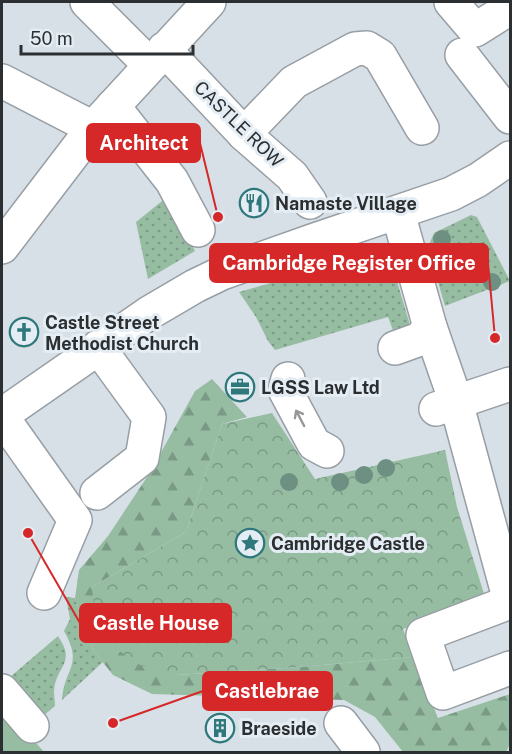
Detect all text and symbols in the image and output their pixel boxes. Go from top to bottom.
scale bar [21,18,194,56]
text: 50 m [30,28,73,49]
street label: CASTLE ROW [190,76,288,172]
callout: Architect [87,124,200,162]
text: Architect [99,131,189,155]
restaurant icon: Namaste Village [238,187,270,219]
place label: Namaste Village [275,193,417,214]
callout: Cambridge Register Office [210,244,488,282]
text: Cambridge Register Office [222,251,476,275]
place label: Castle Street Methodist Church [45,312,199,354]
church icon: Castle Street Methodist Church [8,316,40,348]
office icon: LGSS Law Ltd [224,371,256,403]
place label: LGSS Law Ltd [261,377,380,398]
one-way arrow [294,409,306,427]
place icon: Cambridge Castle [234,527,266,559]
place label: Cambridge Castle [271,533,425,554]
callout: Castle House [80,604,231,642]
text: Castle House [93,611,219,635]
callout: Castlebrae [203,672,332,710]
text: Castlebrae [215,679,319,703]
building icon: Braeside [204,712,236,744]
place label: Braeside [241,718,317,739]

